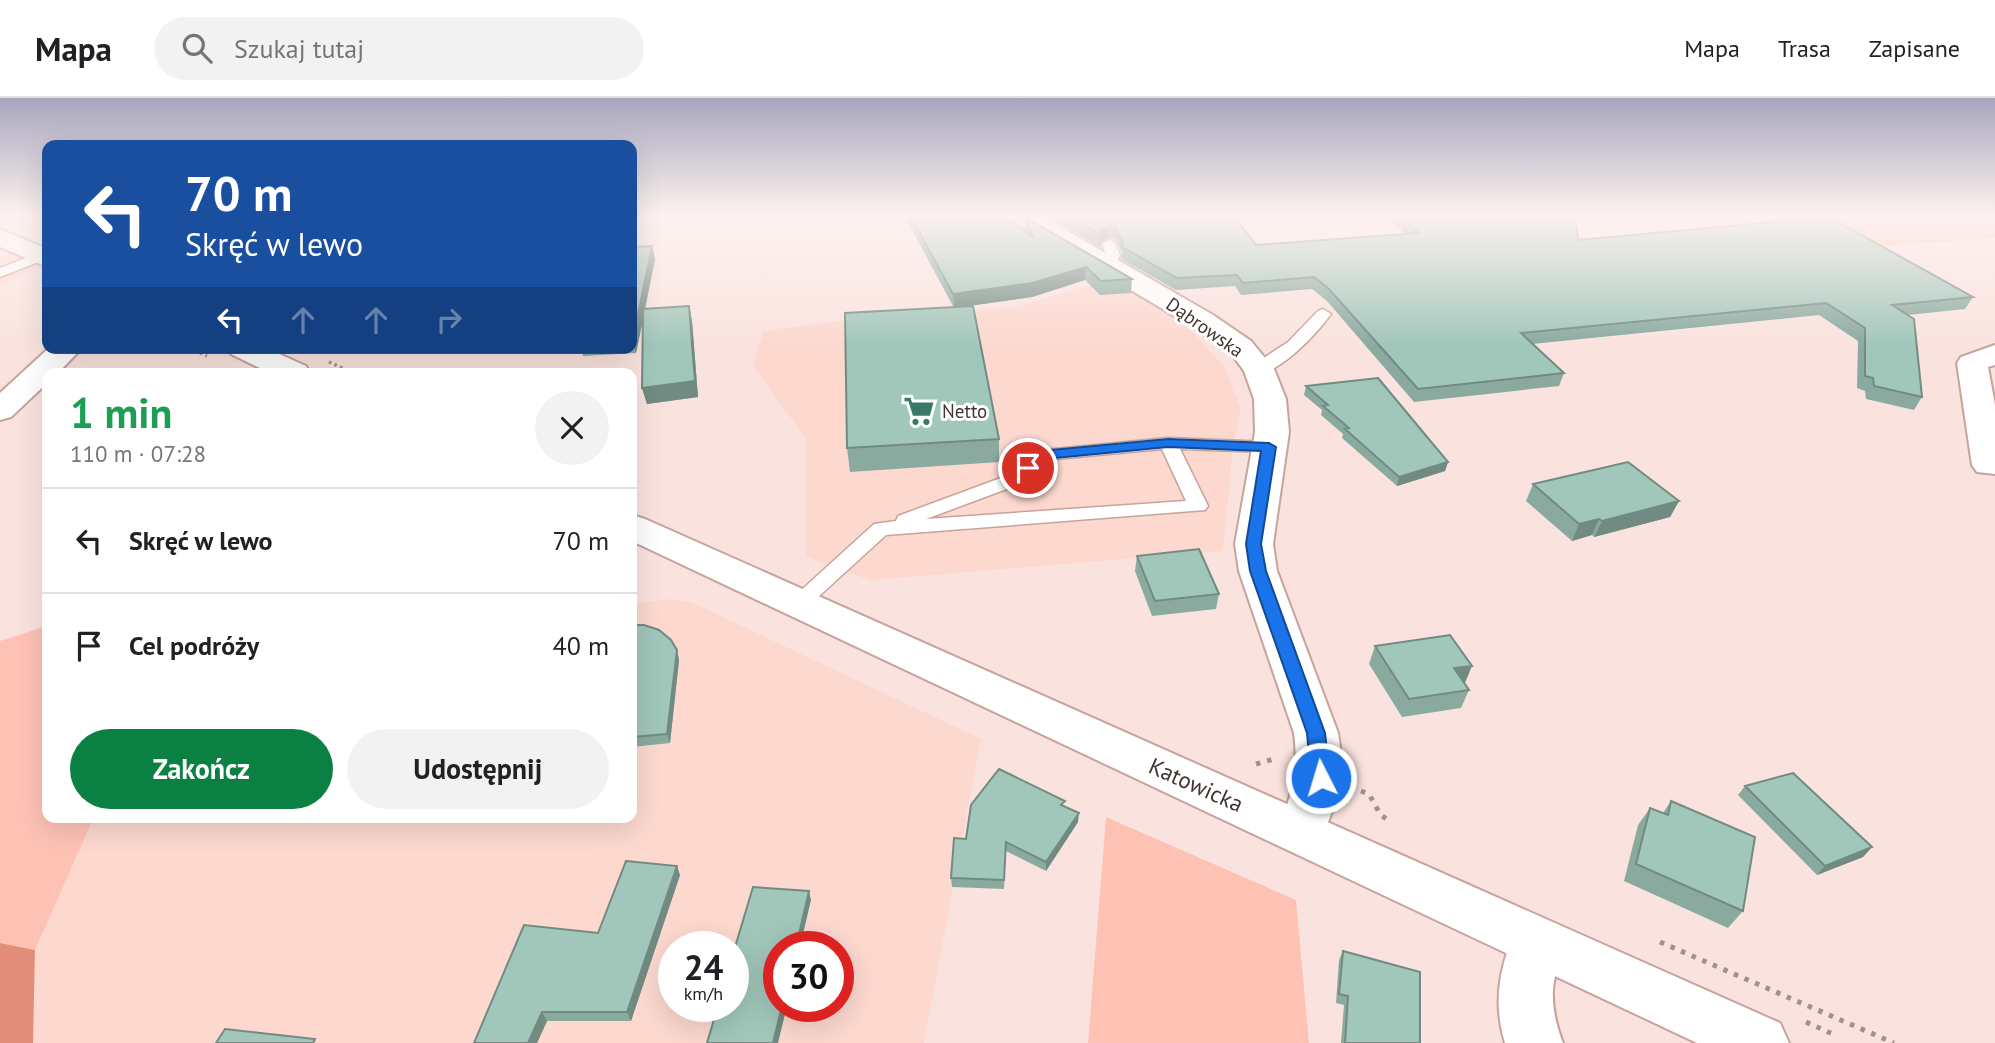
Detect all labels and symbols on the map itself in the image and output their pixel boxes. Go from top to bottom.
street label: Dąbrowska [1162,292,1248,362]
supermarket icon: Netto [902,394,936,428]
place label: Netto [942,399,987,423]
pin [998,438,1058,498]
position arrow [1284,741,1358,815]
street label: Katowicka [1144,751,1248,818]
speed limit sign: 30 [763,931,854,1022]

